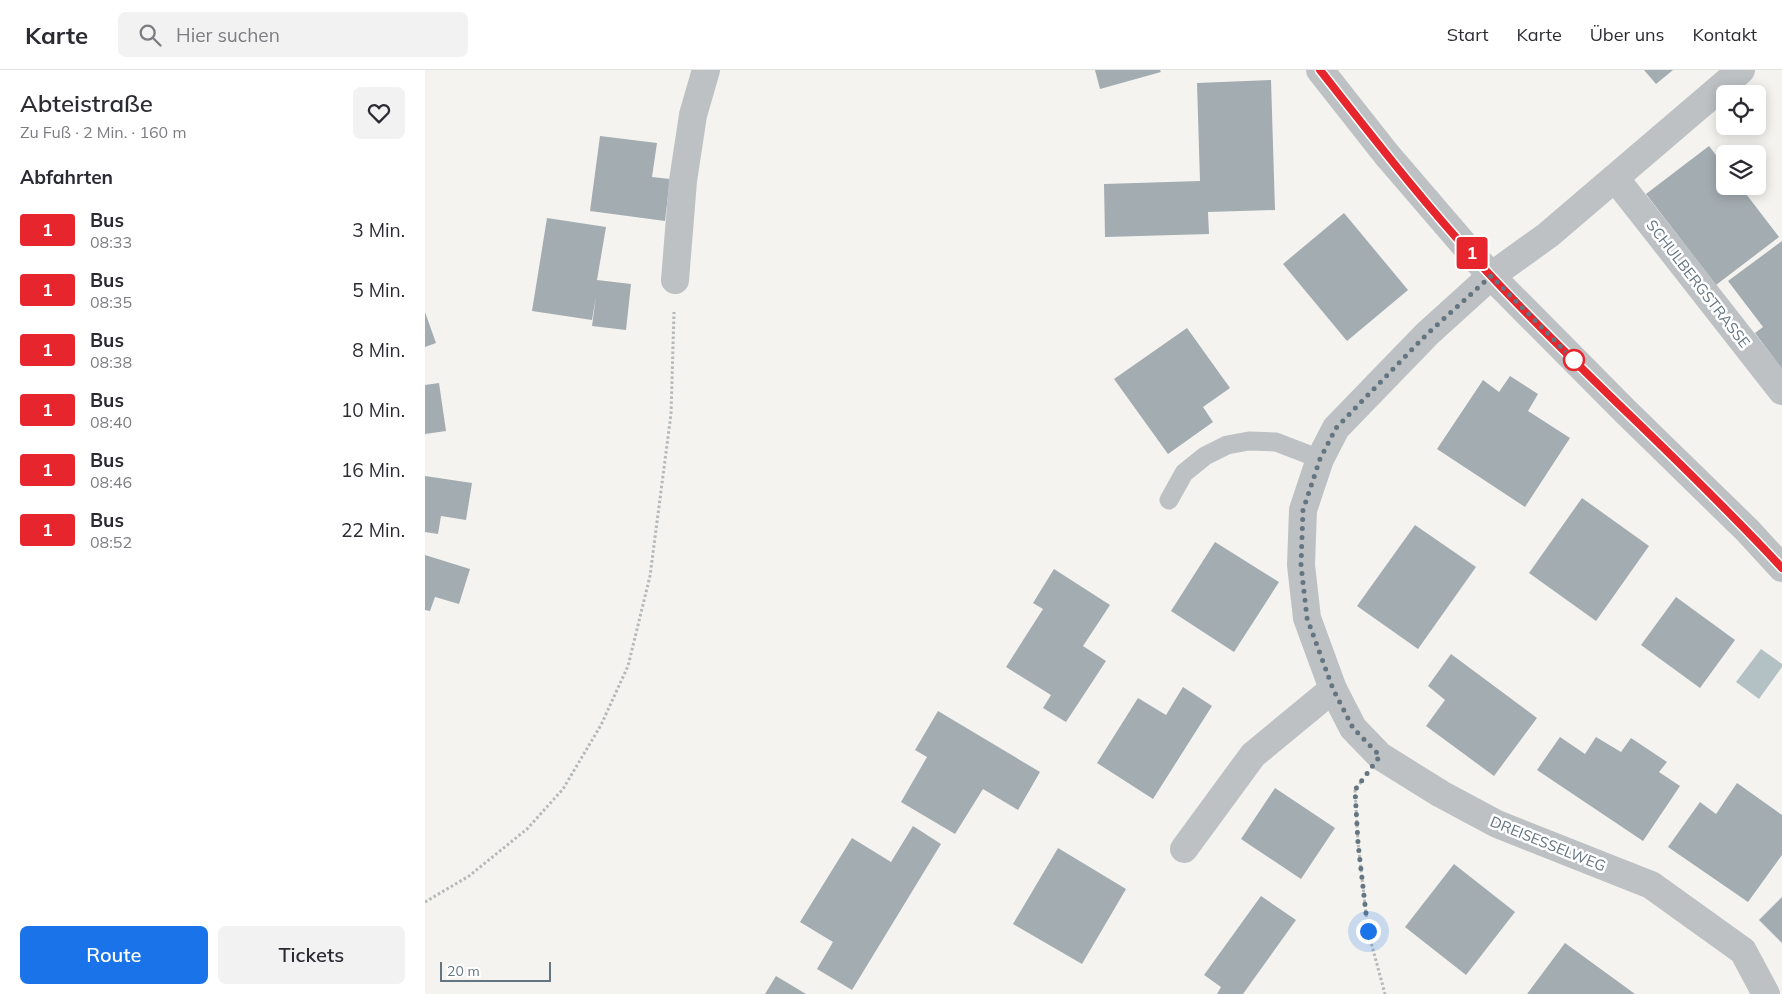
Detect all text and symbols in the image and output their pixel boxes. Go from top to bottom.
search box [118,12,468,57]
text: Karte [25,20,88,50]
icon: search [136,21,164,49]
text: Hier suchen [176,23,280,47]
text: Start [1447,23,1488,46]
text: Karte [1516,23,1562,46]
text: Über uns [1590,23,1665,46]
text: Kontakt [1693,23,1757,46]
map controls [1716,85,1766,195]
button: locate [1716,85,1766,135]
button: heart [353,87,405,139]
text: Abteistraße [20,88,153,118]
text: Zu Fuß · 2 Min. · 160 m [20,122,186,142]
button: layers [1716,145,1766,195]
text: Abfahrten [20,165,113,189]
text: Bus [90,208,124,232]
street label: SCHULBERGSTRASSE [1642,216,1754,352]
text: 1 [42,218,53,241]
text: 3 Min. [352,218,405,242]
text: 08:33 [90,232,132,252]
line badge: 1 [1456,237,1488,269]
text: 1 [1467,241,1477,264]
text: Bus [90,268,124,292]
text: 1 [42,278,53,301]
text: 5 Min. [352,278,405,302]
text: 08:35 [90,292,132,312]
text: Bus [90,328,124,352]
text: 1 [42,338,53,361]
text: 8 Min. [352,338,405,362]
unlabelled marker [1563,349,1585,371]
text: 08:38 [90,352,132,372]
text: Bus [90,388,124,412]
text: 1 [42,398,53,421]
text: 10 Min. [341,398,405,422]
text: 08:40 [90,412,132,432]
text: Bus [90,448,124,472]
text: 1 [42,458,53,481]
text: 16 Min. [341,458,405,482]
text: 08:46 [90,472,132,492]
text: Bus [90,508,124,532]
text: 1 [42,518,53,541]
text: 22 Min. [341,518,405,542]
text: 08:52 [90,532,132,552]
street label: DREISESSELWEG [1488,812,1609,875]
your location [1356,919,1381,944]
button: Route [20,926,208,984]
button: Tickets [218,926,405,984]
scale bar [440,959,551,982]
text: 20 m [447,962,480,980]

